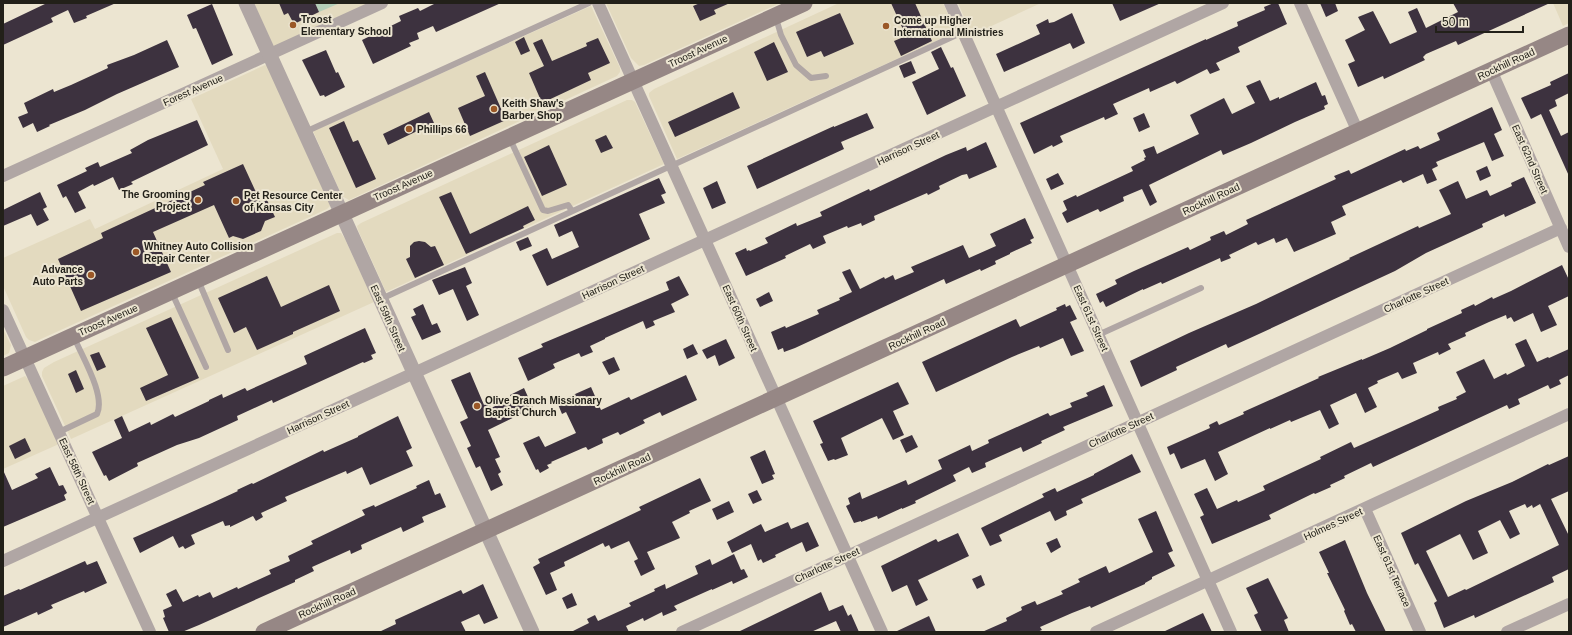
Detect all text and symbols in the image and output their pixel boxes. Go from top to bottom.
scale bar [1436,8,1523,34]
place label: Troost Elementary School [301,14,391,37]
place label: Come up Higher International Ministries [894,15,1004,38]
text: 50 m [1442,15,1469,29]
marker: Troost Elementary School [288,20,298,30]
marker: Come up Higher International Ministries [881,21,891,31]
street label: Troost Avenue [667,32,730,69]
street label: Rockhill Road [1476,46,1536,82]
street label: Forest Avenue [161,72,225,108]
place label: Keith Shaw's Barber Shop [502,98,564,121]
marker: Keith Shaw's Barber Shop [489,104,499,114]
street label: East 62nd Street [1510,123,1550,195]
marker: Phillips 66 [404,124,414,134]
place label: Phillips 66 [417,124,467,135]
street label: Harrison Street [875,129,941,167]
street label: Troost Avenue [372,167,435,203]
street label: Rockhill Road [1181,181,1241,217]
place label: The Grooming Project [122,189,191,212]
place label: Pet Resource Center of Kansas City [244,190,342,213]
marker: The Grooming Project [193,195,203,205]
marker: Pet Resource Center of Kansas City [231,196,241,206]
place label: Whitney Auto Collision Repair Center [144,241,253,264]
marker: Whitney Auto Collision Repair Center [131,247,141,257]
street label: Harrison Street [580,263,646,301]
place label: Advance Auto Parts [32,264,83,287]
marker: Advance Auto Parts [86,270,96,280]
street label: Charlotte Street [1382,275,1450,315]
street label: East 59th Street [368,283,408,353]
street label: East 60th Street [720,283,760,353]
street label: East 61st Street [1072,283,1111,353]
street label: Troost Avenue [77,302,140,338]
street label: Rockhill Road [887,316,947,352]
place label: Olive Branch Missionary Baptist Church [485,395,602,418]
street label: Harrison Street [285,398,351,436]
marker: Olive Branch Missionary Baptist Church [472,401,482,411]
street label: Charlotte Street [1087,410,1155,450]
street label: East 58th Street [57,436,97,506]
street label: Rockhill Road [592,451,652,487]
street label: Holmes Street [1302,506,1364,542]
street label: East 61st Terrace [1371,533,1413,609]
street label: Charlotte Street [793,545,861,585]
street label: Rockhill Road [297,585,357,621]

